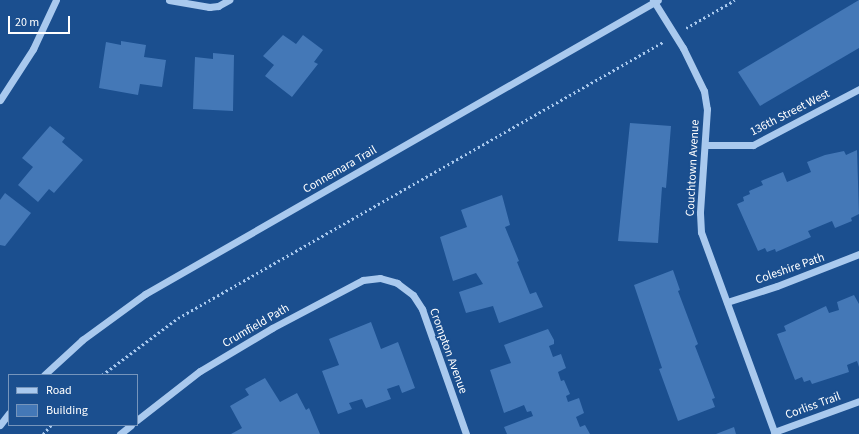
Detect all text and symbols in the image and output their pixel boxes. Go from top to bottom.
scale bar [10,8,72,34]
text: 20 m [15,14,39,31]
street label: 136th Street West [748,87,832,139]
street label: Couchtown Avenue [683,119,703,217]
street label: Connemara Trail [301,143,379,197]
street label: Coleshire Path [754,250,826,288]
street label: Crumfield Path [220,301,292,351]
street label: Crompton Avenue [426,306,470,396]
legend [8,374,138,426]
text: Road [46,382,72,399]
street label: Corliss Trail [783,389,843,423]
text: Building [46,402,88,419]

